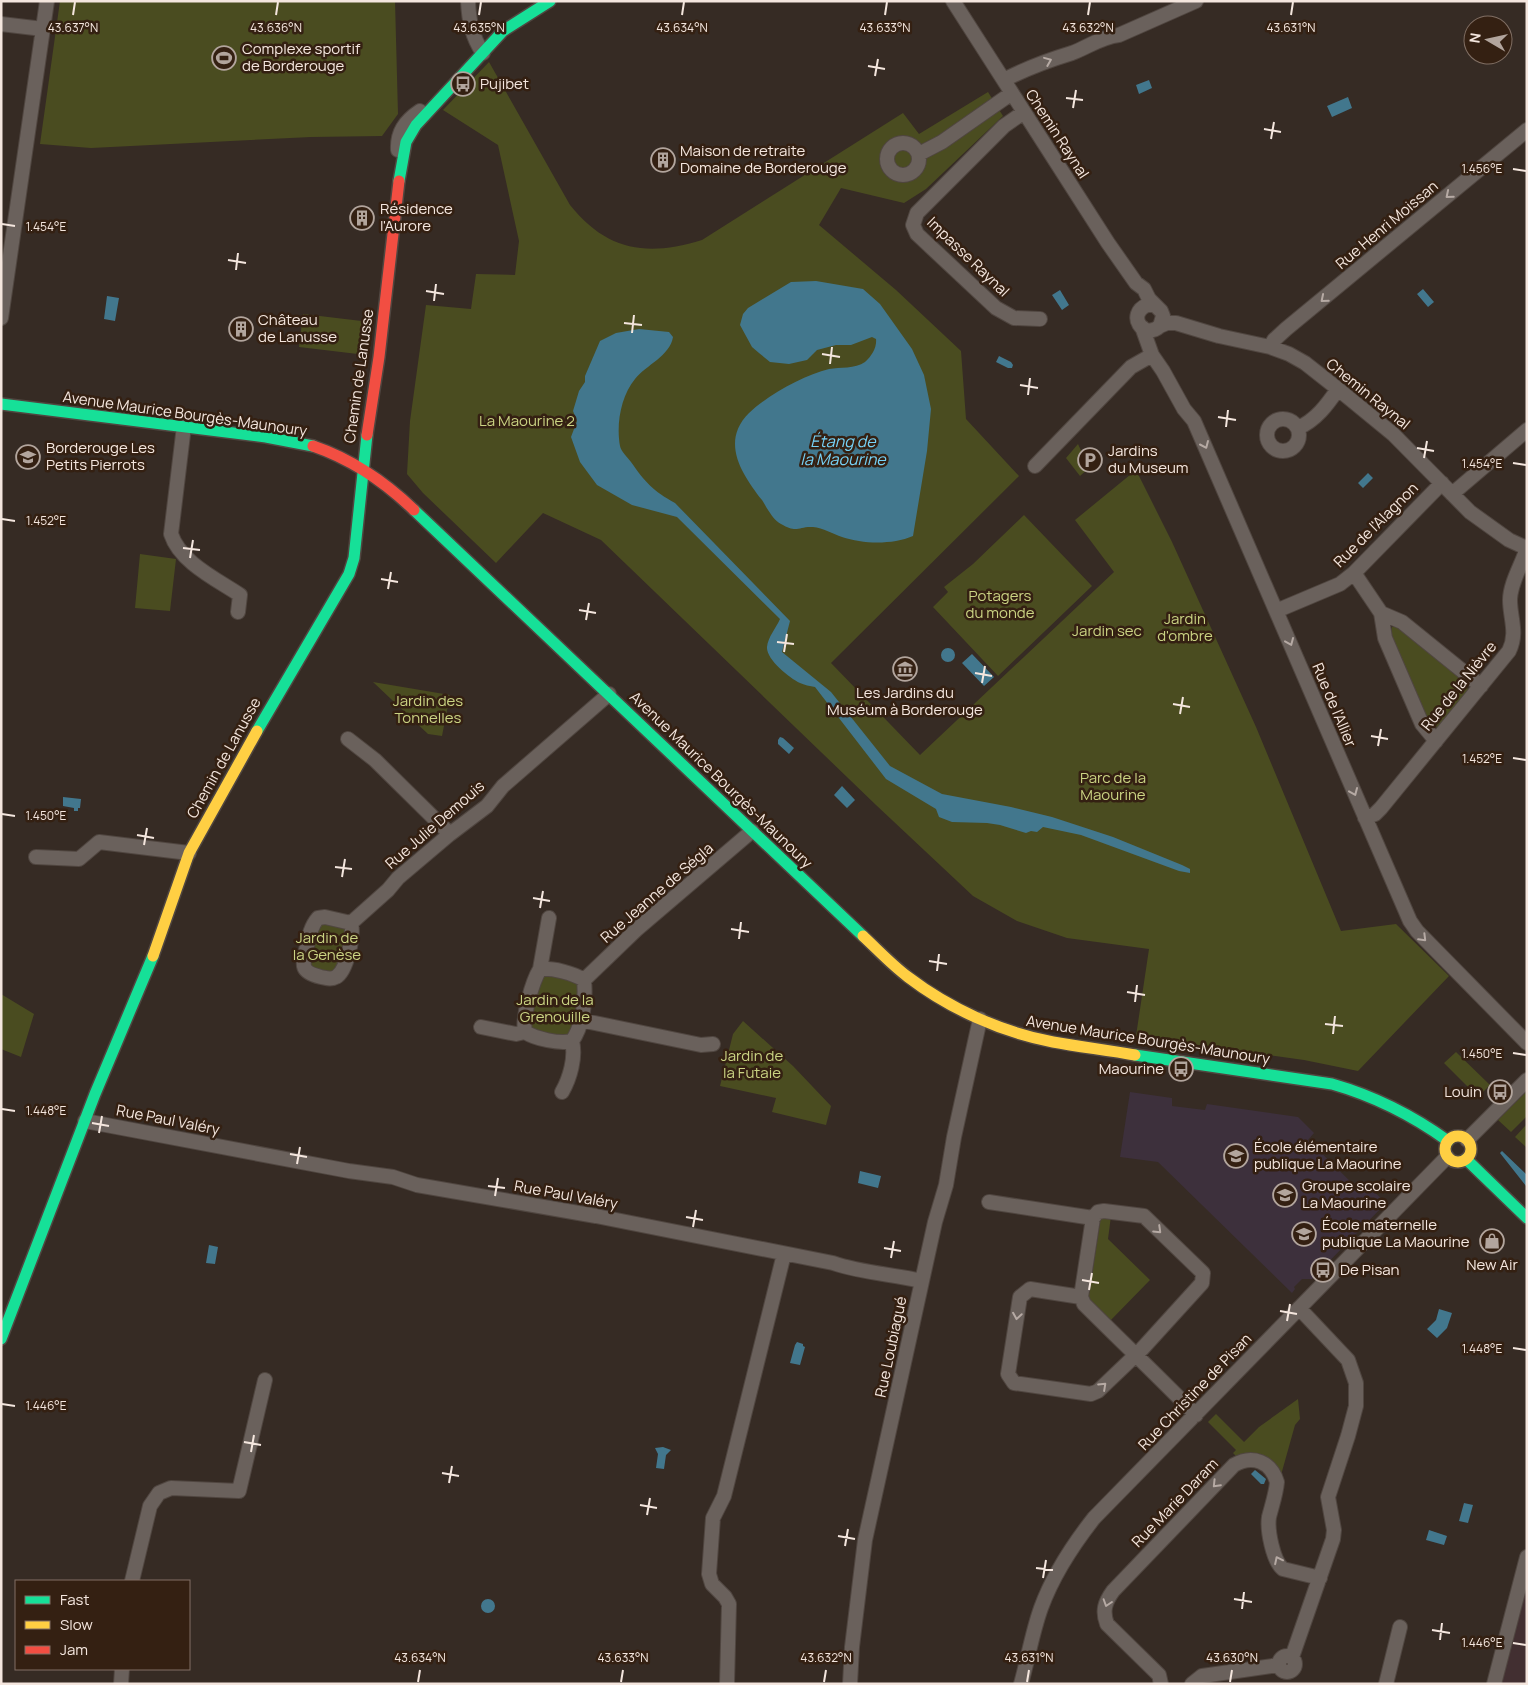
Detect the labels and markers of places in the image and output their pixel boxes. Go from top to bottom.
place label: Complexe sportif de Borderouge [242,38,361,76]
sports icon: Complexe sportif de Borderouge [211,45,237,71]
bus stop icon: Pujibet [450,71,476,97]
place label: Pujibet [480,73,529,94]
place label: Maison de retraite Domaine de Borderouge [680,140,847,178]
building icon: Maison de retraite Domaine de Borderouge [650,147,676,173]
place label: Résidence l'Aurore [380,198,453,236]
building icon: Résidence l'Aurore [349,205,375,231]
place label: Château de Lanusse [258,309,337,347]
building icon: Château de Lanusse [228,316,254,342]
place label: Borderouge Les Petits Pierrots [46,437,155,475]
place label: Jardins du Museum [1108,440,1189,478]
school or university icon: Borderouge Les Petits Pierrots [15,444,41,470]
parking icon: Jardins du Museum [1077,447,1103,473]
museum icon: Les Jardins du Muséum à Borderouge [892,656,918,682]
place label: Les Jardins du Muséum à Borderouge [827,682,983,720]
bus stop icon: Maourine [1168,1056,1194,1082]
place label: Maourine [1099,1058,1164,1079]
bus stop icon: Louin [1487,1079,1513,1105]
place label: Louin [1444,1081,1482,1102]
place label: École élémentaire publique La Maourine [1254,1136,1402,1174]
school or university icon: École élémentaire publique La Maourine [1223,1143,1249,1169]
place label: Groupe scolaire La Maourine [1302,1175,1411,1213]
school or university icon: Groupe scolaire La Maourine [1272,1182,1298,1208]
place label: École maternelle publique La Maourine [1322,1214,1470,1252]
school or university icon: École maternelle publique La Maourine [1291,1221,1317,1247]
shop icon: New Air [1479,1228,1505,1254]
place label: New Air [1466,1254,1518,1275]
bus stop icon: De Pisan [1310,1257,1336,1283]
place label: De Pisan [1340,1259,1400,1280]

